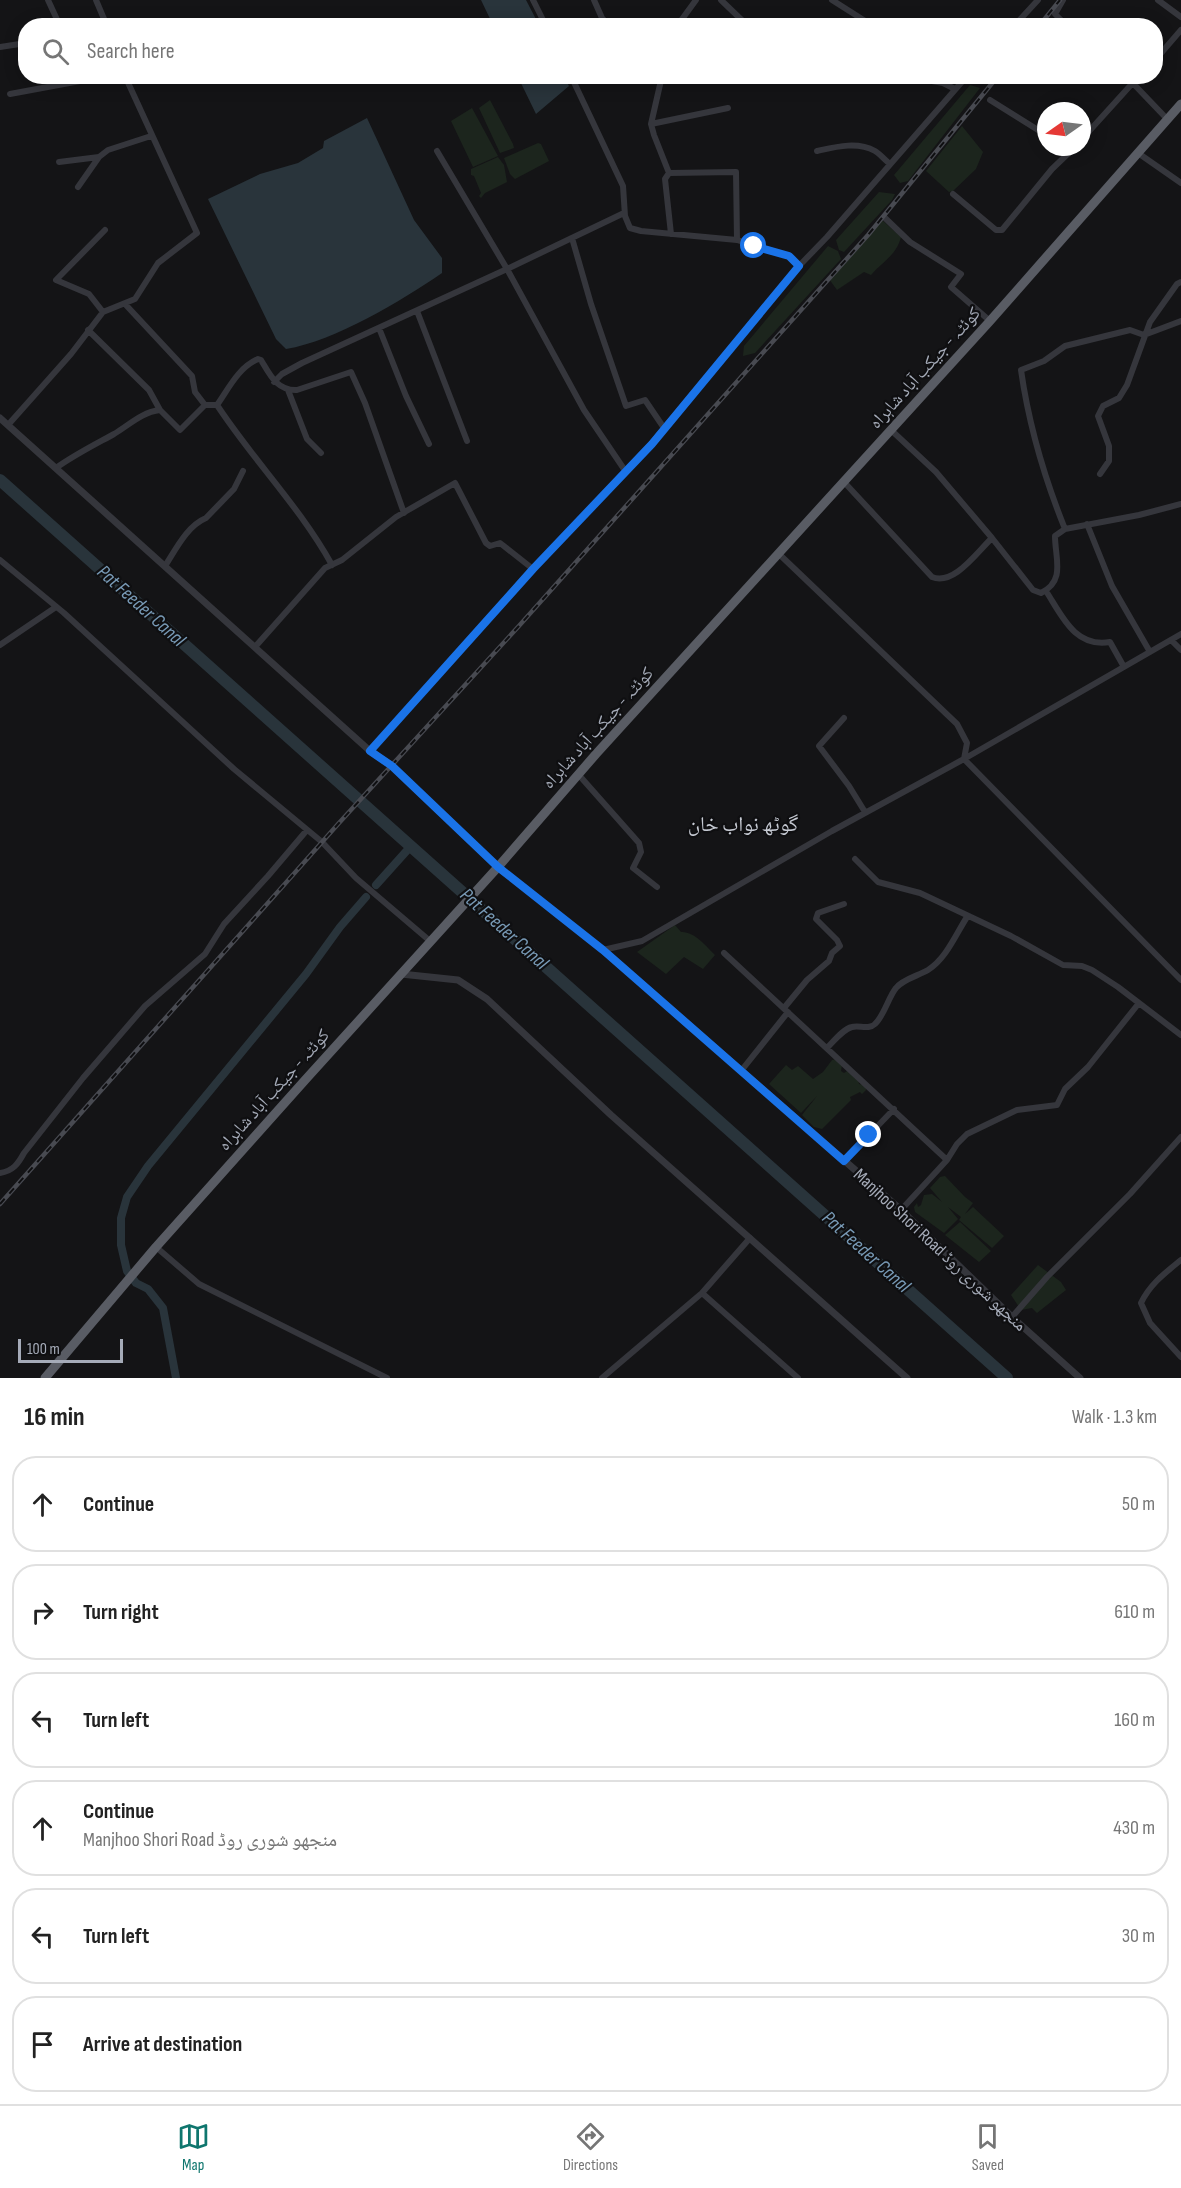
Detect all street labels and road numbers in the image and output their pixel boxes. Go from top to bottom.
street label: کوئٹہ - جیکب آباد شاہراہ [865,303,985,433]
street label: کوئٹہ - جیکب آباد شاہراہ [538,663,658,793]
street label: کوئٹہ - جیکب آباد شاہراہ [214,1025,334,1155]
street label: Manjhoo Shori Road منجھو شوری روڈ [849,1164,1031,1336]

